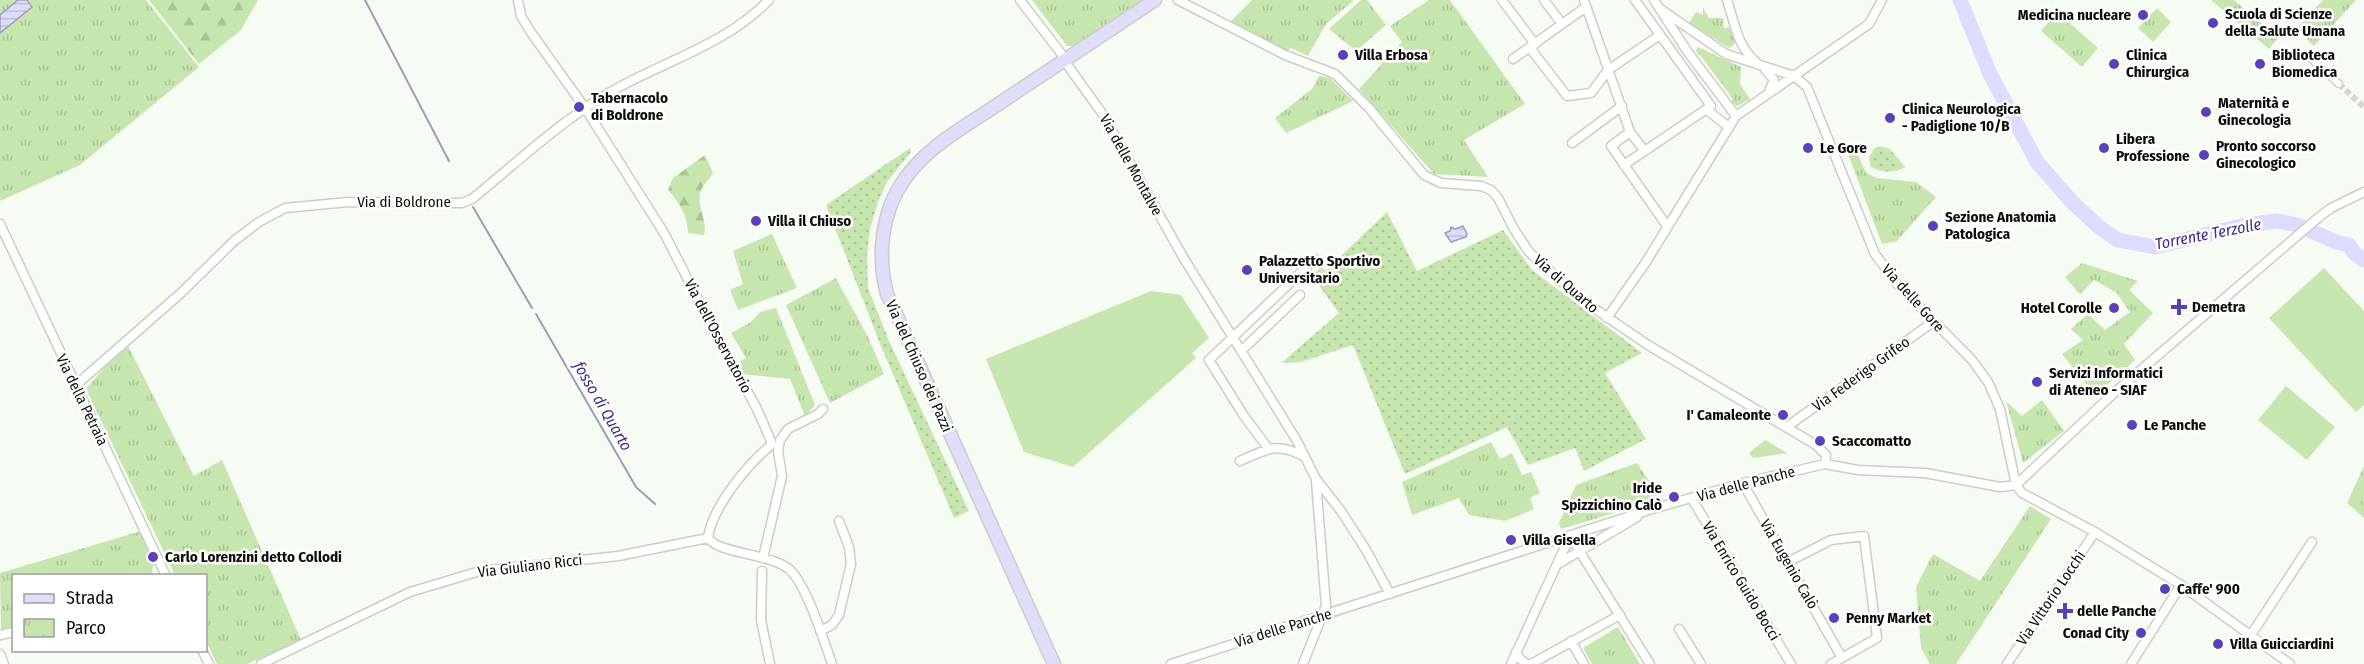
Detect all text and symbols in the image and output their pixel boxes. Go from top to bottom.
place label: Scuola di Scienze della Salute Umana [2225,5,2346,40]
place label: Medicina nucleare [2018,6,2131,24]
marker: Medicina nucleare [2136,8,2150,22]
marker: Scuola di Scienze della Salute Umana [2206,16,2220,30]
place label: Villa Erbosa [1354,46,1429,64]
place label: Clinica Chirurgica [2126,46,2190,81]
place label: Biblioteca Biomedica [2272,46,2338,81]
marker: Villa Erbosa [1336,48,1350,62]
marker: Clinica Chirurgica [2107,57,2121,71]
marker: Biblioteca Biomedica [2253,57,2267,71]
place label: Tabernacolo di Boldrone [591,89,668,124]
place label: Maternità e Ginecologia [2218,94,2292,129]
marker: Tabernacolo di Boldrone [572,100,586,114]
place label: Clinica Neurologica - Padiglione 10/B [1902,100,2022,135]
marker: Maternità e Ginecologia [2199,105,2213,119]
street label: Via delle Montalve [1096,111,1166,219]
marker: Clinica Neurologica - Padiglione 10/B [1883,111,1897,125]
place label: Libera Professione [2116,130,2190,165]
place label: Pronto soccorso Ginecologico [2216,137,2316,172]
place label: Le Gore [1820,139,1867,157]
marker: Le Gore [1801,141,1815,155]
marker: Libera Professione [2097,141,2111,155]
marker: Pronto soccorso Ginecologico [2197,148,2211,162]
street label: Via di Boldrone [357,193,451,211]
place label: Sezione Anatomia Patologica [1945,208,2057,243]
place label: Villa il Chiuso [767,212,851,230]
marker: Villa il Chiuso [749,214,763,228]
water label: Torrente Terzolle [2153,214,2263,254]
marker: Sezione Anatomia Patologica [1926,219,1940,233]
street label: Via di Quarto [1530,251,1602,317]
place label: Palazzetto Sportivo Universitario [1259,252,1380,287]
street label: Via delle Gore [1878,260,1948,336]
marker: Palazzetto Sportivo Universitario [1240,263,1254,277]
street label: Via dell'Osservatorio [680,276,756,396]
street label: Via del Chiuso dei Pazzi [882,297,956,435]
marker: Demetra [2170,298,2188,316]
place label: Demetra [2192,298,2246,316]
place label: Hotel Corolle [2021,299,2102,317]
marker: Hotel Corolle [2107,301,2121,315]
street label: Via Federigo Grifeo [1809,333,1913,415]
street label: Via della Petraia [52,351,112,449]
water label: fosso di Quarto [569,357,636,454]
place label: Servizi Informatici di Ateneo - SIAF [2049,364,2163,399]
marker: Servizi Informatici di Ateneo - SIAF [2030,375,2044,389]
place label: I' Camaleonte [1686,406,1771,424]
marker: I' Camaleonte [1776,408,1790,422]
place label: Le Panche [2144,416,2207,434]
marker: Le Panche [2125,418,2139,432]
place label: Scaccomatto [1832,432,1911,450]
marker: Scaccomatto [1813,434,1827,448]
street label: Via delle Panche [1695,462,1797,506]
place label: Iride Spizzichino Calò [1561,479,1662,514]
marker: Iride Spizzichino Calò [1667,490,1681,504]
street label: Via Eugenio Calò [1756,516,1822,612]
street label: Via Enrico Guido Bocci [1698,518,1784,644]
place label: Villa Gisella [1522,531,1596,549]
marker: Villa Gisella [1504,533,1518,547]
street label: Via Vittorio Locchi [2013,547,2089,649]
place label: Carlo Lorenzini detto Collodi [165,548,342,566]
marker: Carlo Lorenzini detto Collodi [146,550,160,564]
street label: Via Giuliano Ricci [477,551,583,581]
legend [12,574,207,652]
place label: Caffe' 900 [2177,580,2240,598]
marker: Caffe' 900 [2158,582,2172,596]
text: Strada [66,587,114,609]
place label: delle Panche [2077,602,2157,620]
marker: delle Panche [2058,604,2072,618]
street label: Via delle Panche [1232,605,1334,651]
place label: Penny Market [1846,609,1932,627]
marker: Penny Market [1827,611,1841,625]
text: Parco [66,617,106,639]
place label: Conad City [2063,624,2130,642]
marker: Conad City [2134,626,2148,640]
place label: Villa Guicciardini [2229,635,2334,653]
marker: Villa Guicciardini [2211,637,2225,651]

